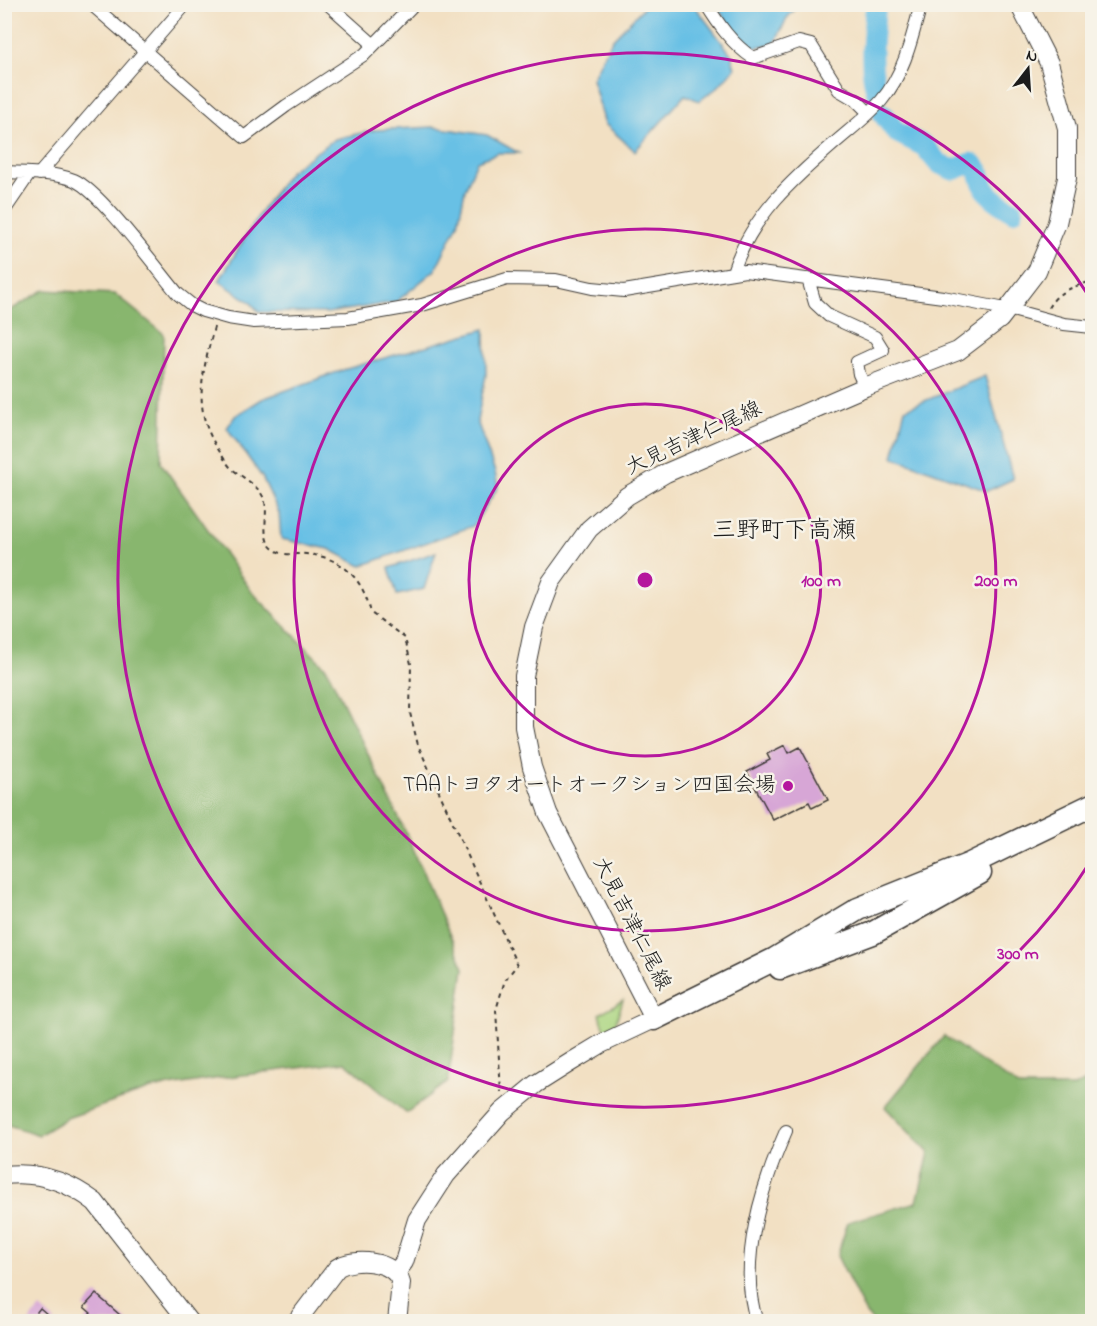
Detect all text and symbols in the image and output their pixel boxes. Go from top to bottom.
north arrow [998,39,1058,99]
text: N [1023,44,1041,70]
street label: 大見吉津仁尾線 [621,394,767,484]
district label: 三野町下高瀬 [712,514,856,549]
text: 100 m [801,569,841,595]
text: 200 m [974,569,1018,595]
centre of rings [635,570,655,590]
place label: TAAトヨタオートオークション四国会場 [403,771,776,801]
marker: TAAトヨタオートオークション四国会場 [781,779,795,793]
street label: 大見吉津仁尾線 [584,852,678,996]
text: 300 m [996,942,1039,968]

